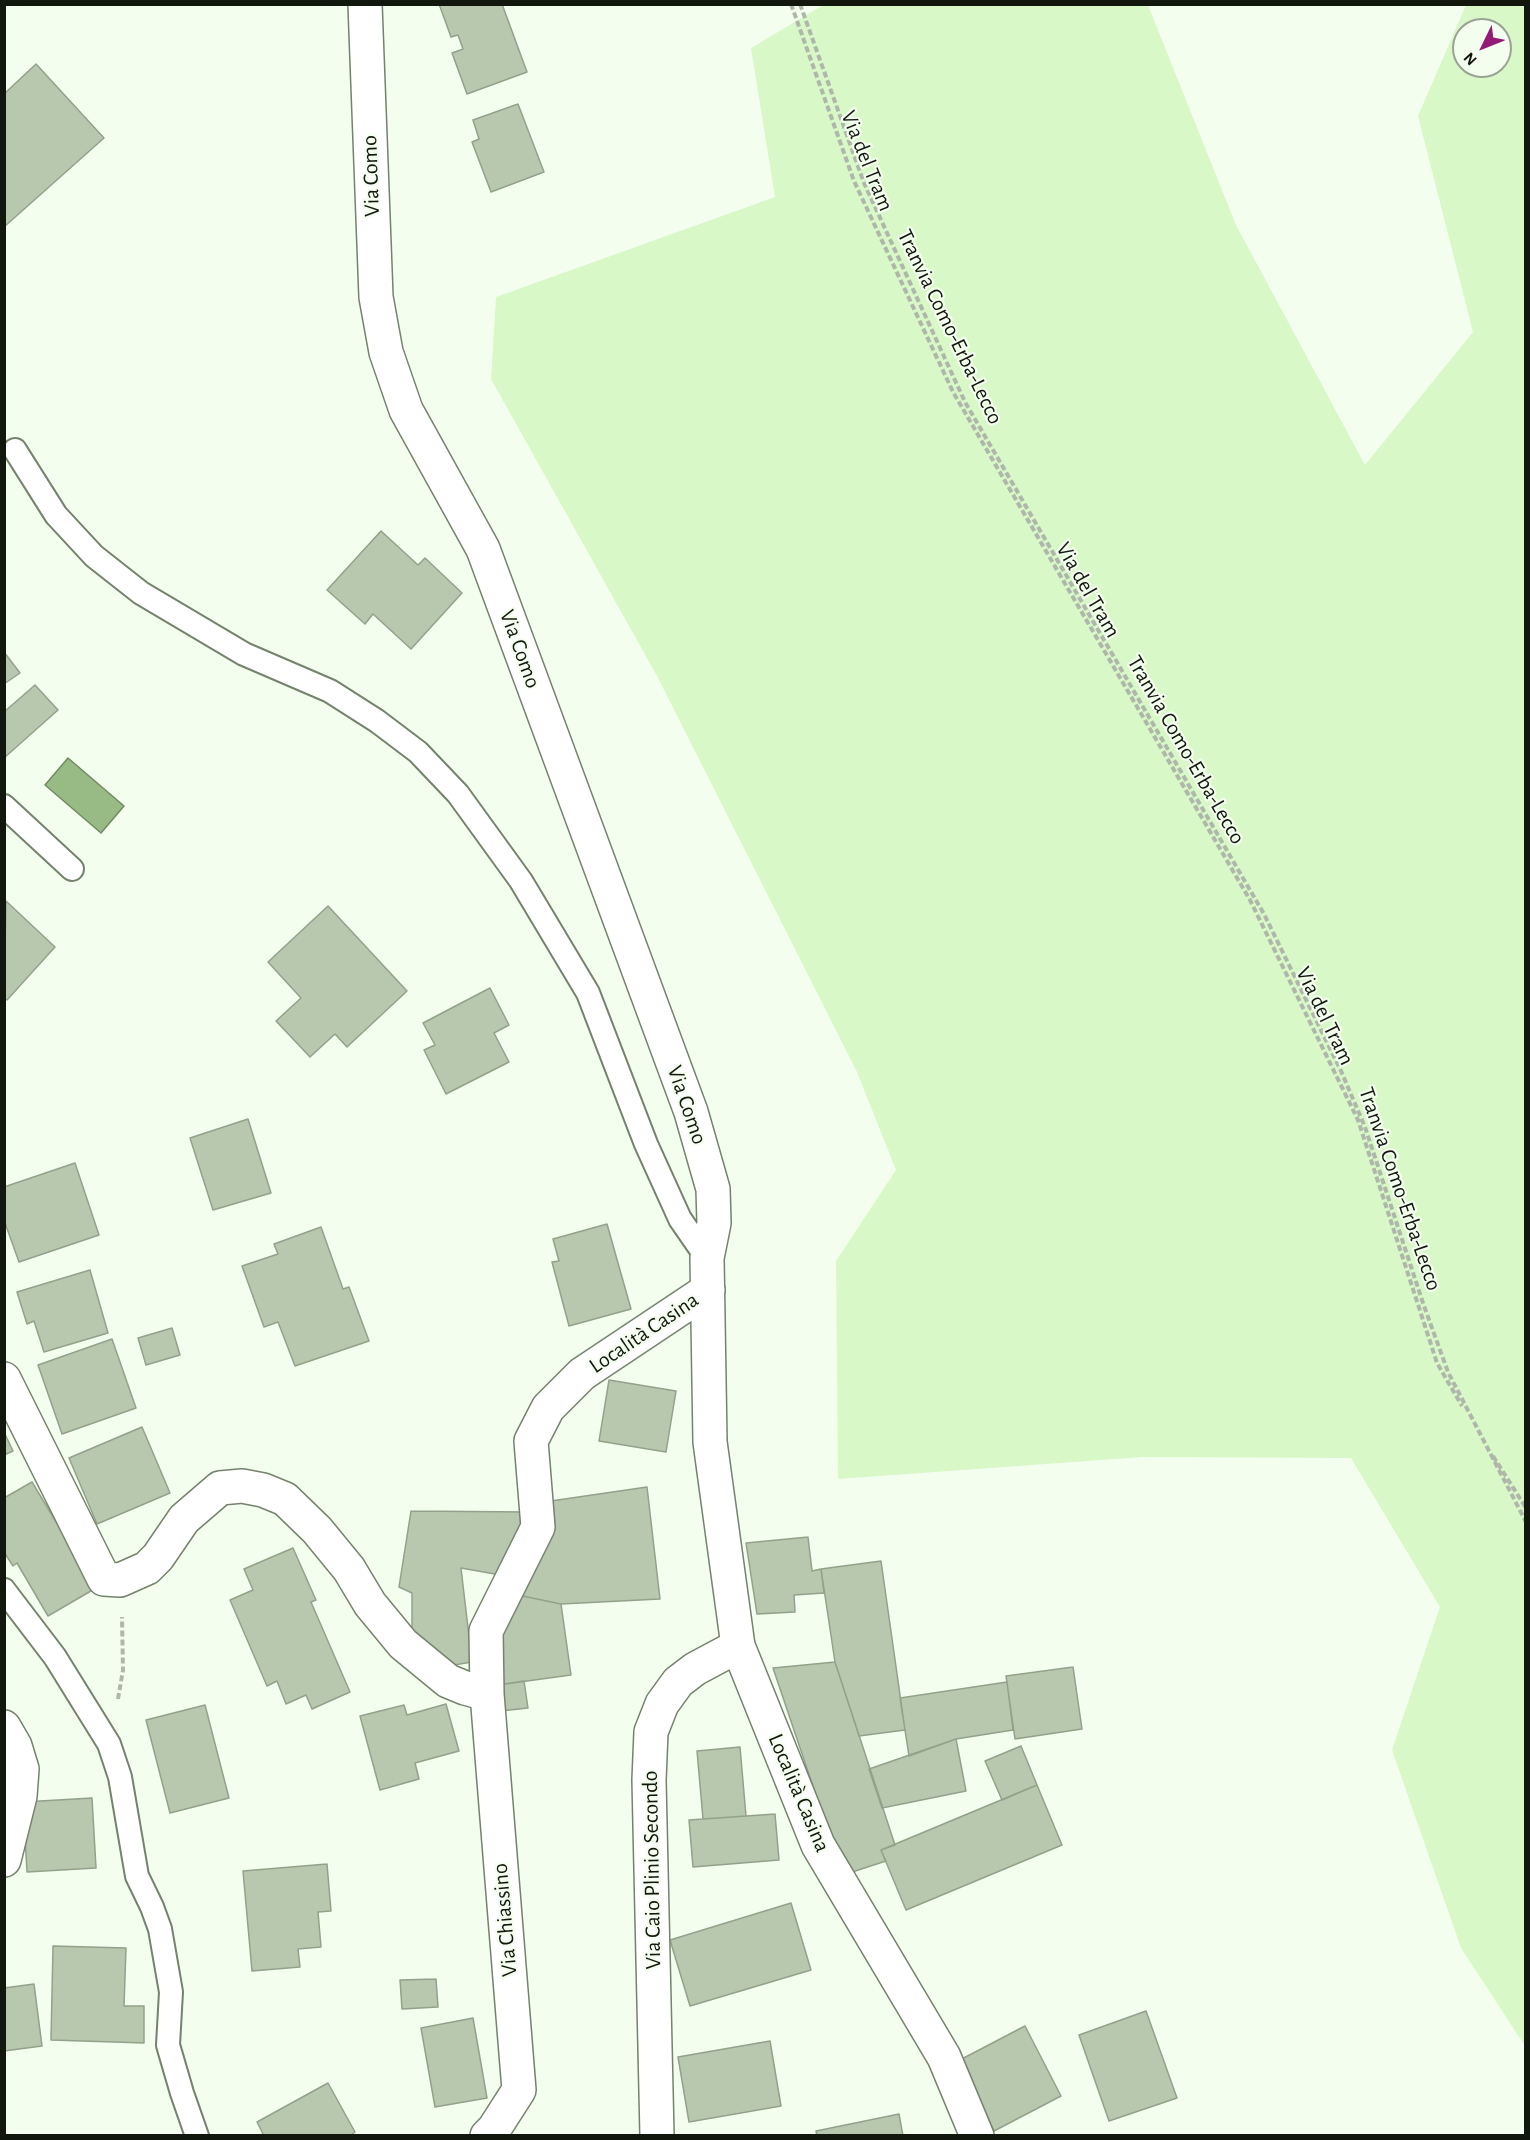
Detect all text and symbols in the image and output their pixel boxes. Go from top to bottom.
north arrow [1452,18,1512,78]
text: N [1461,49,1480,68]
street label: Via del Tram [835,107,899,215]
street label: Via Como [356,135,386,217]
street label: Tranvia Como-Erba-Lecco [891,225,1009,429]
street label: Via del Tram [1050,538,1126,642]
street label: Via Como [494,606,546,692]
street label: Tranvia Como-Erba-Lecco [1121,651,1251,849]
street label: Via del Tram [1290,963,1360,1069]
street label: Via Como [661,1062,713,1148]
street label: Tranvia Como-Erba-Lecco [1353,1084,1447,1294]
street label: Località Casina [584,1287,704,1379]
street label: Località Casina [762,1730,836,1856]
street label: Via Caio Plinio Secondo [637,1770,667,1970]
street label: Via Chiassino [487,1862,523,1978]

